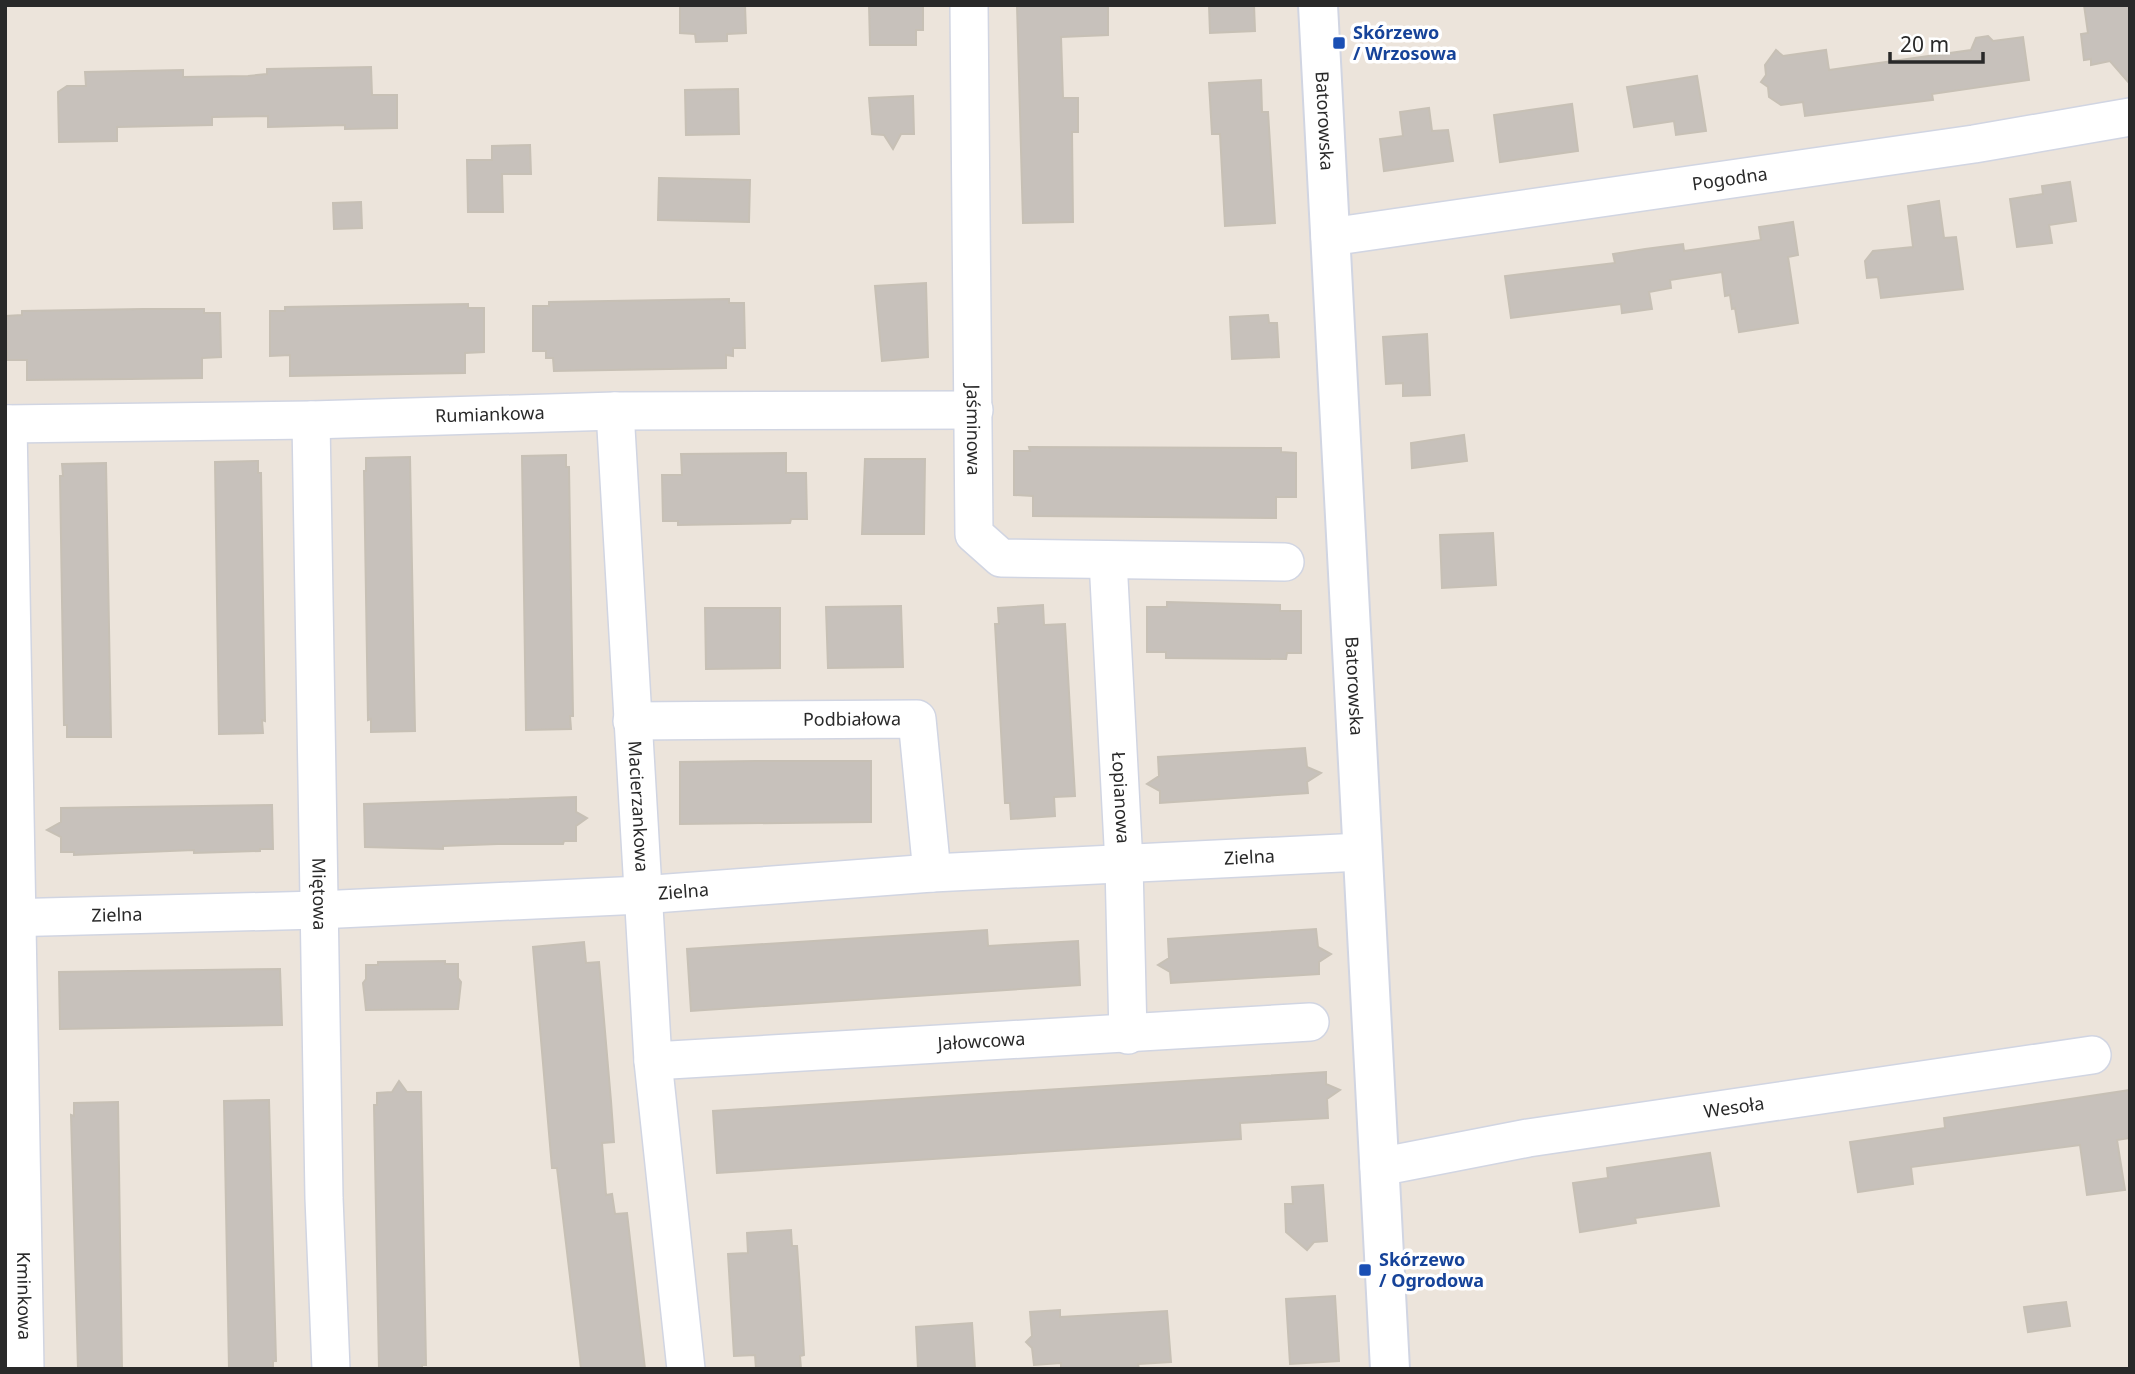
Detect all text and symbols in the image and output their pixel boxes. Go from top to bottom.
place label: Skórzewo / Wrzosowa [1353,20,1457,65]
scale bar [1890,21,1983,65]
text: 20 m [1900,30,1949,58]
marker: Skórzewo / Wrzosowa [1331,35,1347,51]
street label: Batorowska [1311,71,1340,171]
street label: Pogodna [1690,161,1769,196]
street label: Jaśminowa [962,382,986,476]
street label: Rumiankowa [435,400,545,427]
street label: Batorowska [1340,636,1370,736]
street label: Podbiałowa [803,706,901,731]
street label: Macierzankowa [623,740,655,873]
street label: Łopianowa [1107,751,1136,844]
street label: Zielna [1223,843,1275,870]
street label: Miętowa [307,858,333,930]
street label: Zielna [657,877,710,905]
street label: Zielna [91,901,143,927]
street label: Jałowcowa [935,1026,1026,1055]
street label: Wesoła [1702,1090,1766,1123]
place label: Skórzewo / Ogrodowa [1379,1247,1484,1292]
street label: Kminkowa [12,1252,37,1340]
marker: Skórzewo / Ogrodowa [1357,1262,1373,1278]

